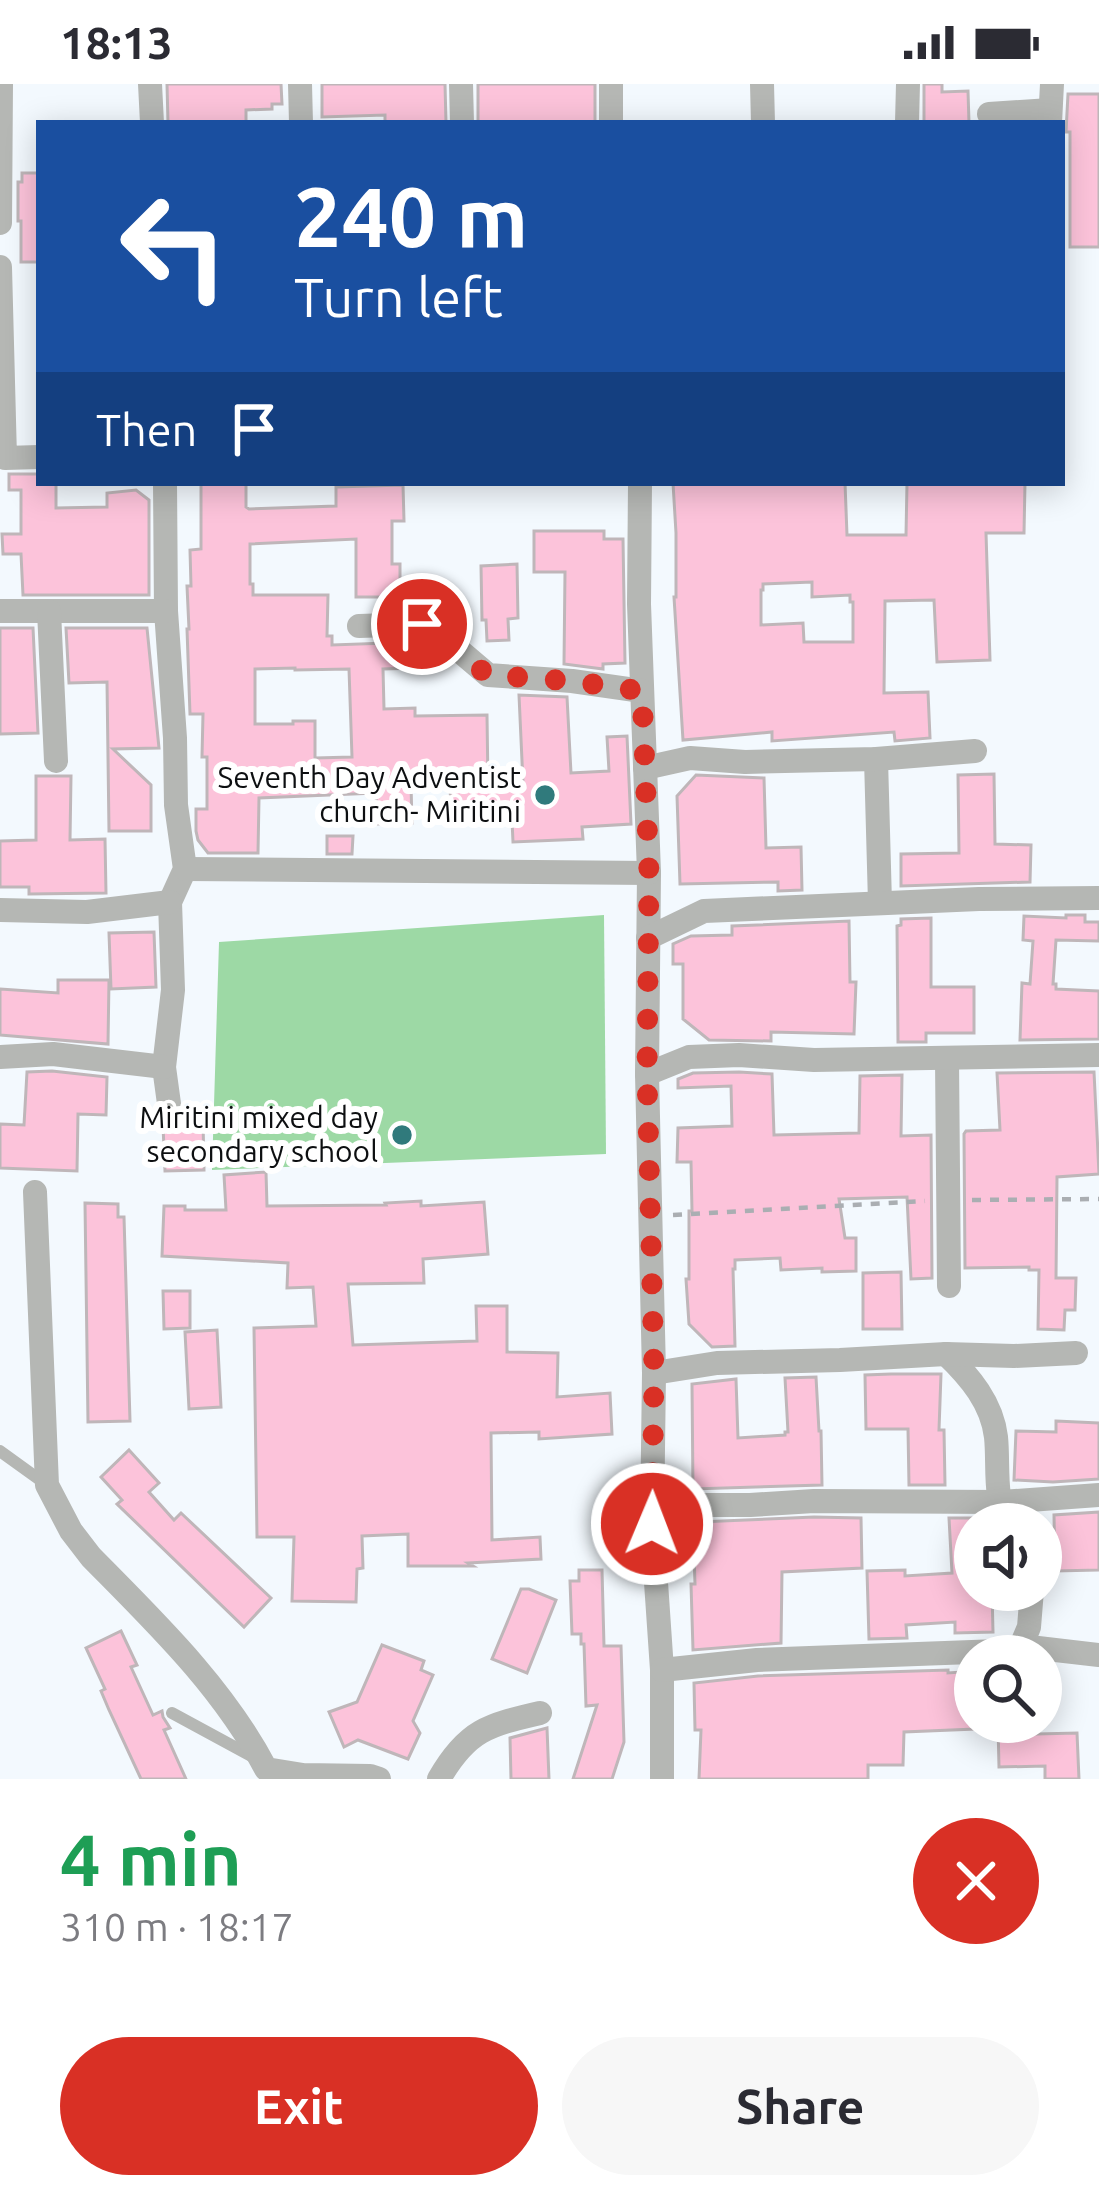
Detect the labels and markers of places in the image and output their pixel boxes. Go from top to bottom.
pin [371,573,473,675]
place label: Seventh Day Adventist church- Miritini [218,760,521,828]
marker: Seventh Day Adventist church- Miritini [532,782,558,808]
place label: Miritini mixed day secondary school [139,1100,378,1168]
marker: Miritini mixed day secondary school [389,1122,415,1148]

